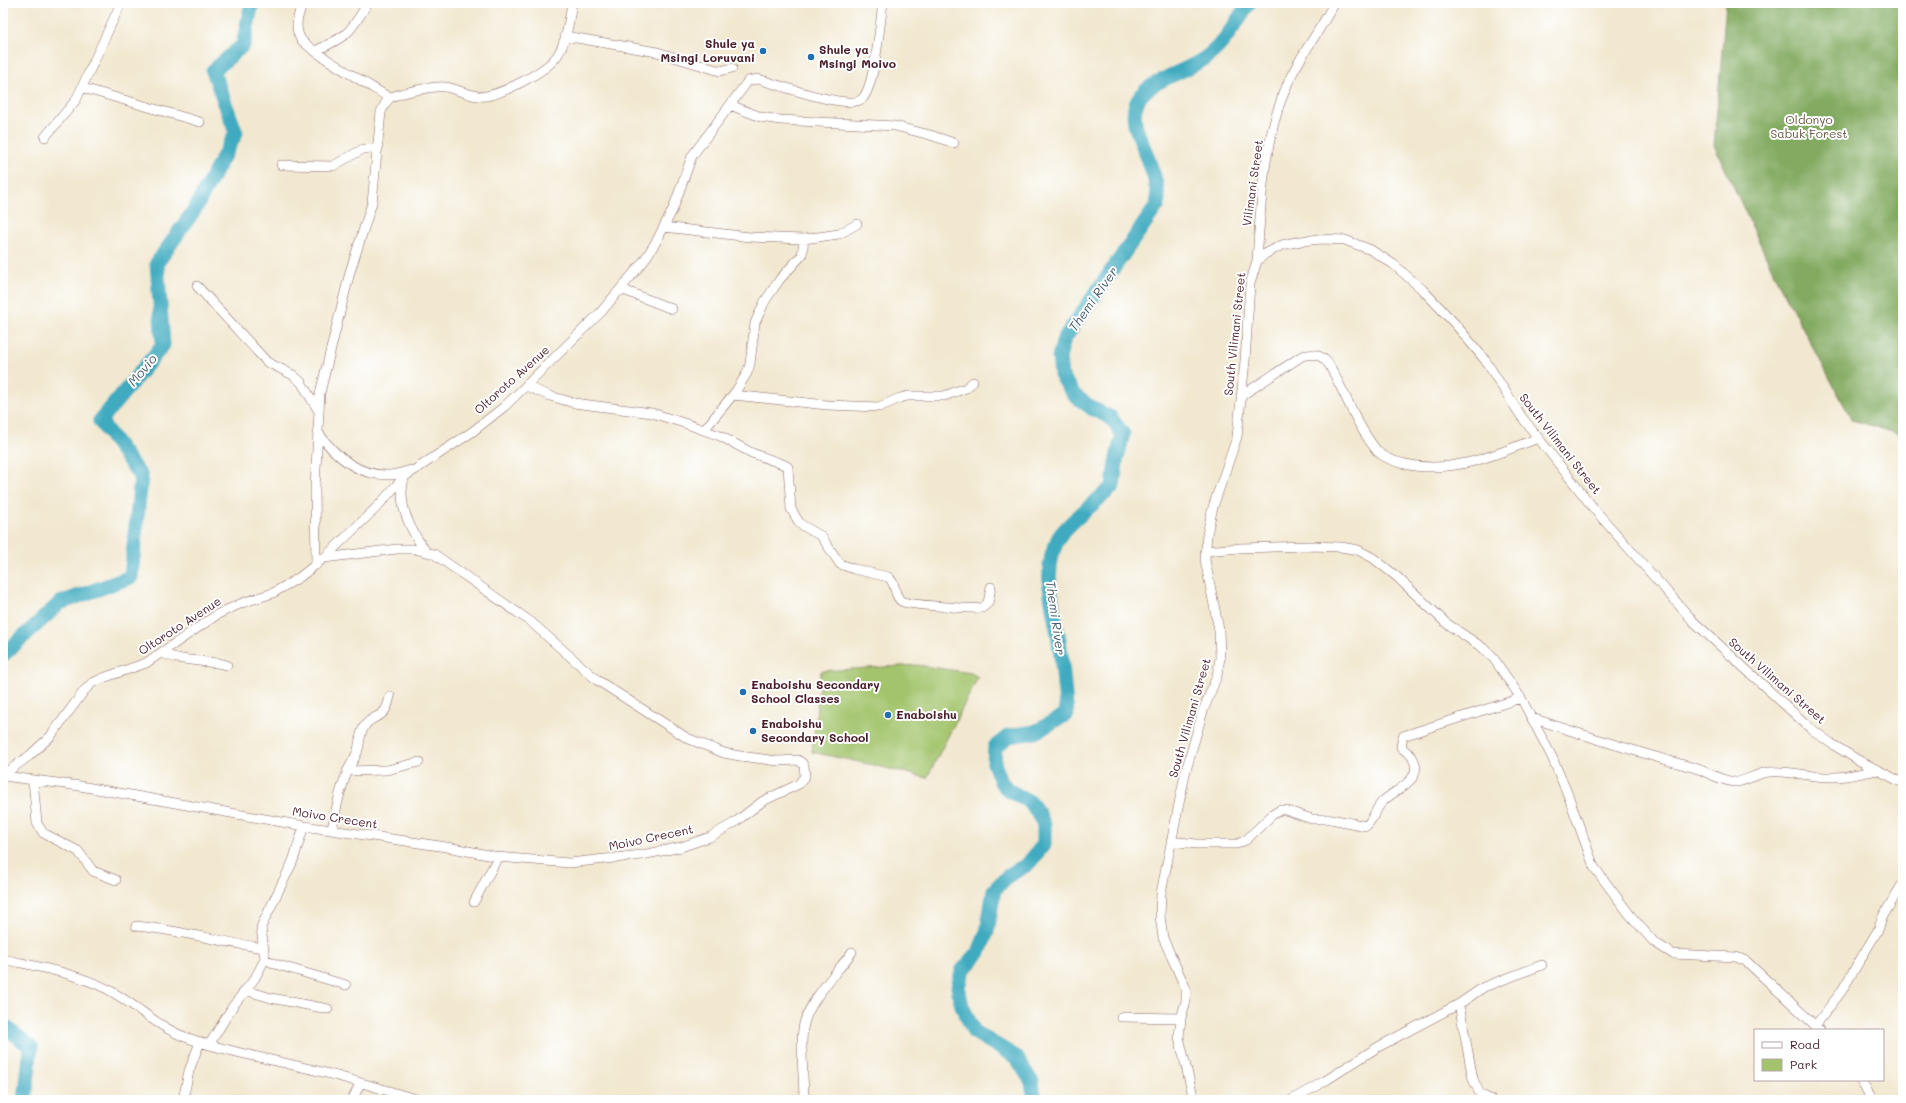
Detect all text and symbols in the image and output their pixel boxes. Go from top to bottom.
place label: Shule ya Msingi Loruvani [661,35,755,65]
place label: Shule ya Msingi Moivo [819,41,896,71]
marker: Shule ya Msingi Loruvani [758,46,768,56]
marker: Shule ya Msingi Moivo [806,52,816,62]
park label: Oldonyo Sabuk Forest [1770,111,1848,141]
street label: Vilimani Street [1238,138,1266,227]
water label: Themi River [1064,263,1121,334]
street label: South Vilimani Street [1220,271,1248,396]
street label: Oltoroto Avenue [470,341,552,417]
water label: Movio [123,350,160,389]
street label: South Vilimani Street [1516,390,1605,497]
water label: Themi River [1043,580,1070,657]
street label: Oltoroto Avenue [135,592,224,658]
street label: South Vilimani Street [1726,634,1830,727]
street label: South Vilimani Street [1164,656,1214,779]
place label: Enaboishu Secondary School Classes [751,676,880,706]
marker: Enaboishu Secondary School Classes [738,687,748,697]
place label: Enaboishu [896,706,957,722]
marker: Enaboishu [883,710,893,720]
place label: Enaboishu Secondary School [761,715,869,745]
marker: Enaboishu Secondary School [748,726,758,736]
street label: Moivo Crecent [291,802,379,832]
street label: Moivo Crecent [607,820,695,854]
legend [1754,1029,1884,1081]
text: Road [1790,1036,1820,1052]
text: Park [1790,1056,1817,1072]

